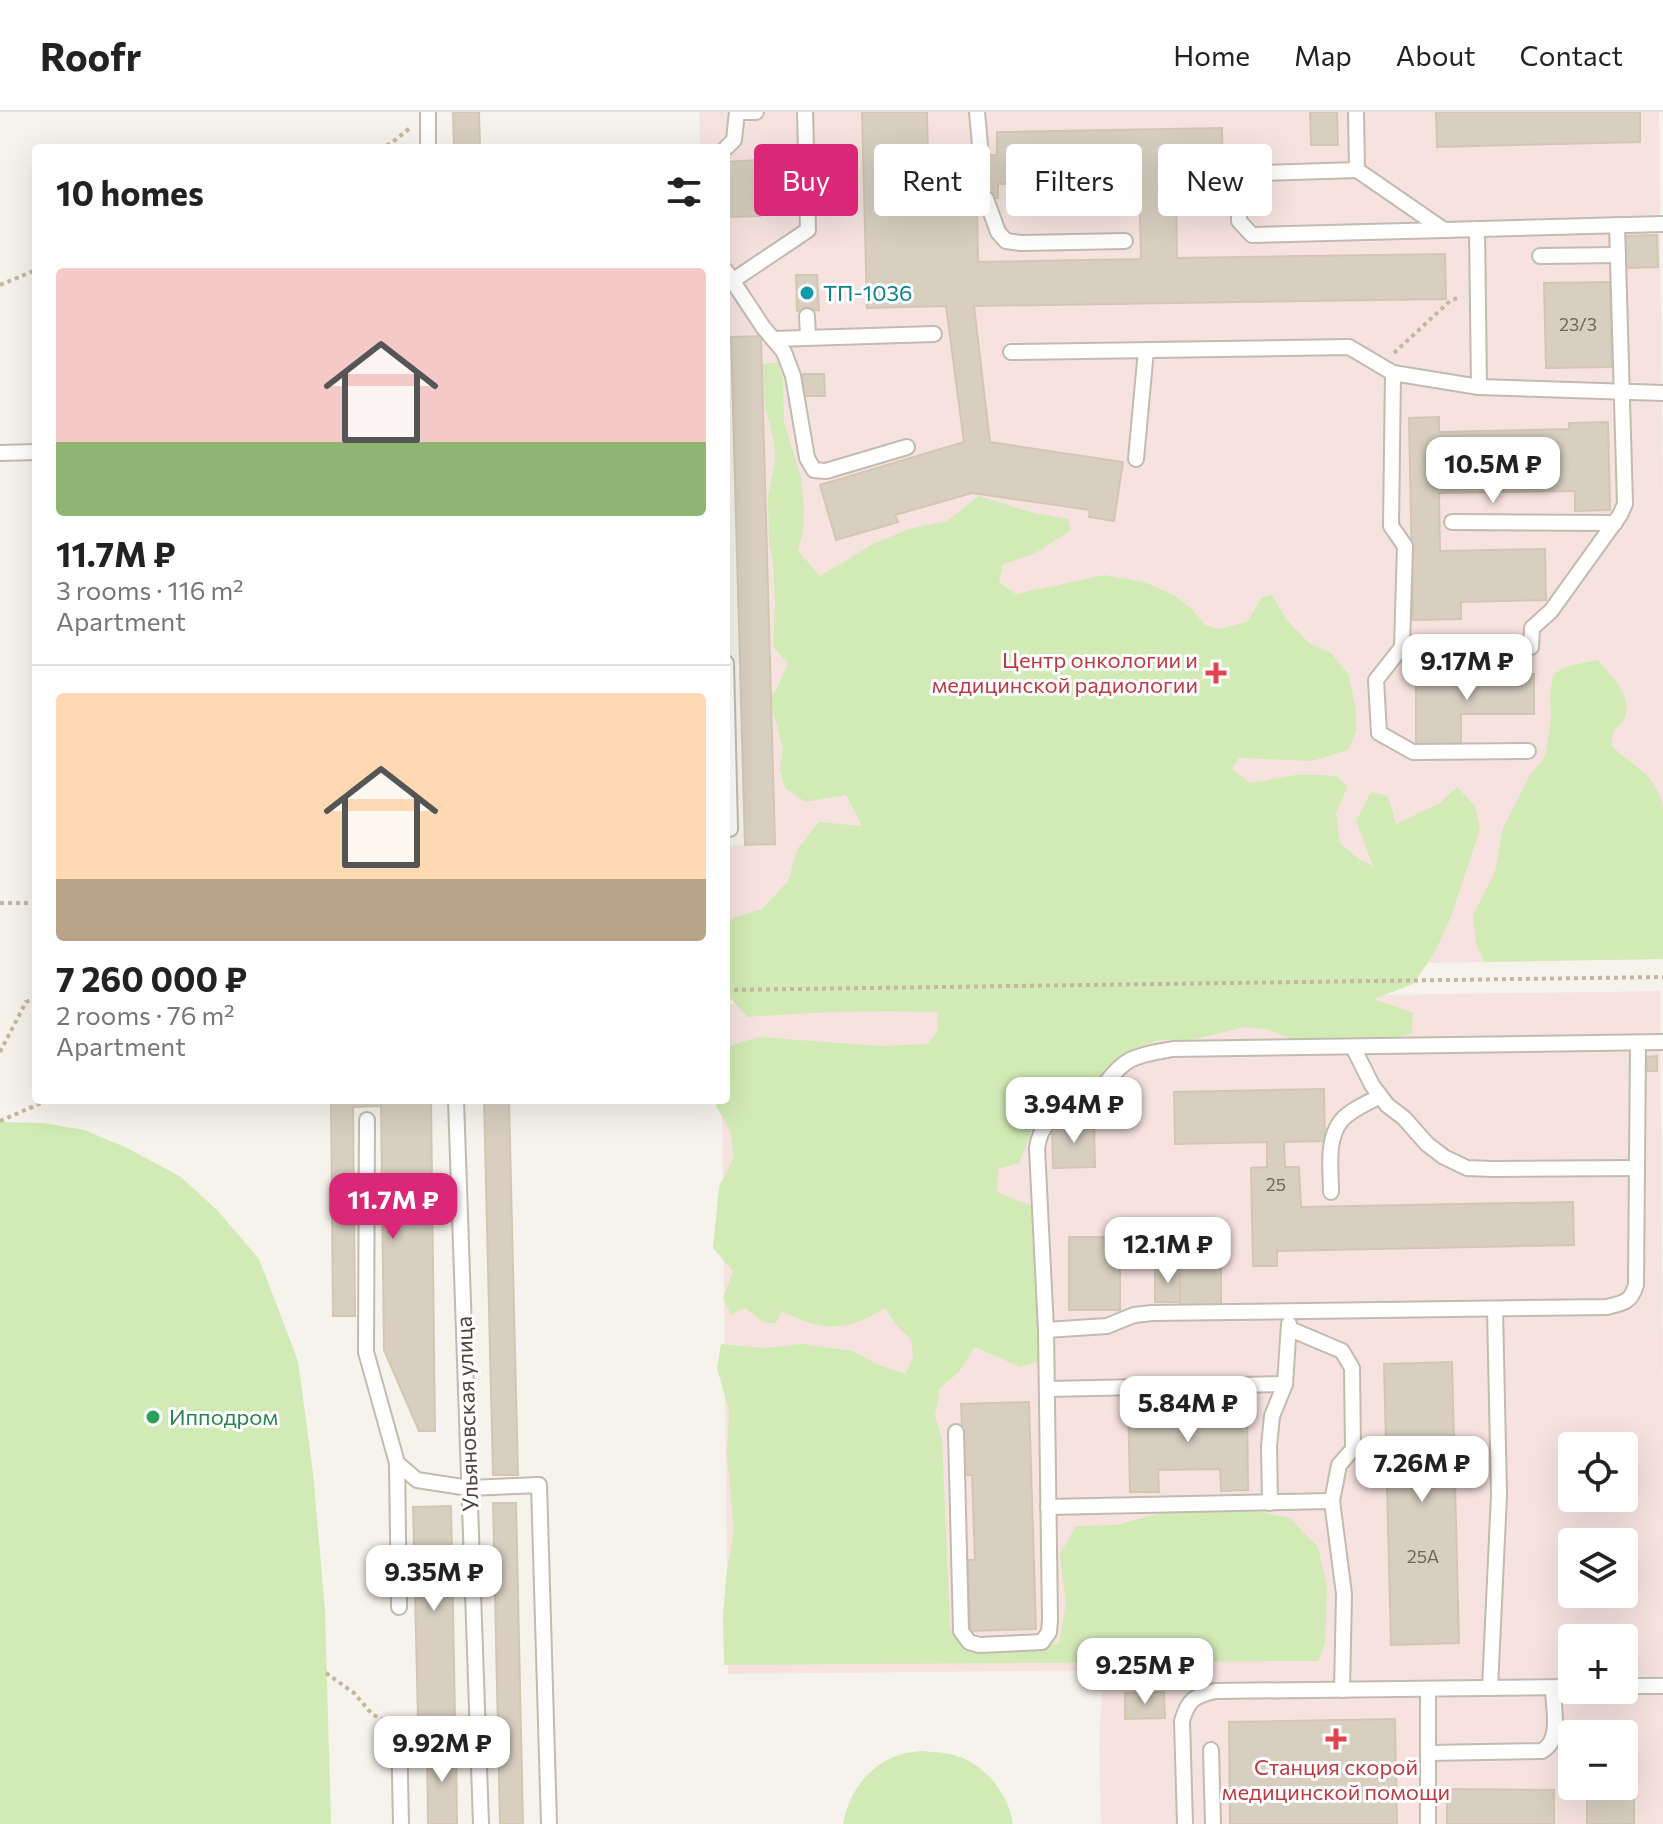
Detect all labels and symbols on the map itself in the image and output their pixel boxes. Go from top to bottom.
place label: ТП-1036 [823,279,912,306]
marker: ТП-1036 [798,284,816,302]
house number: 23/3 [1559,313,1597,335]
pin: 10.5M ₽ [1419,437,1567,505]
pin: 9.17M ₽ [1393,634,1541,702]
place label: Центр онкологии и медицинской радиологии [932,646,1198,698]
marker: Центр онкологии и медицинской радиологии [1205,662,1227,684]
pin: 3.94M ₽ [1000,1077,1148,1145]
pin: 11.7M ₽ [319,1173,467,1241]
house number: 25 [1266,1173,1286,1195]
pin: 12.1M ₽ [1094,1217,1242,1285]
street label: Ульяновская улица [450,1316,483,1512]
pin: 5.84M ₽ [1114,1376,1262,1444]
place label: Ипподром [169,1403,278,1430]
marker: Ипподром [144,1408,162,1426]
pin: 7.26M ₽ [1348,1436,1496,1504]
pin: 9.35M ₽ [360,1545,508,1613]
house number: 25А [1407,1545,1439,1567]
pin: 9.25M ₽ [1071,1638,1219,1706]
pin: 9.92M ₽ [368,1716,516,1784]
marker: Станция скорой медицинской помощи [1325,1728,1347,1750]
place label: Станция скорой медицинской помощи [1222,1753,1450,1805]

